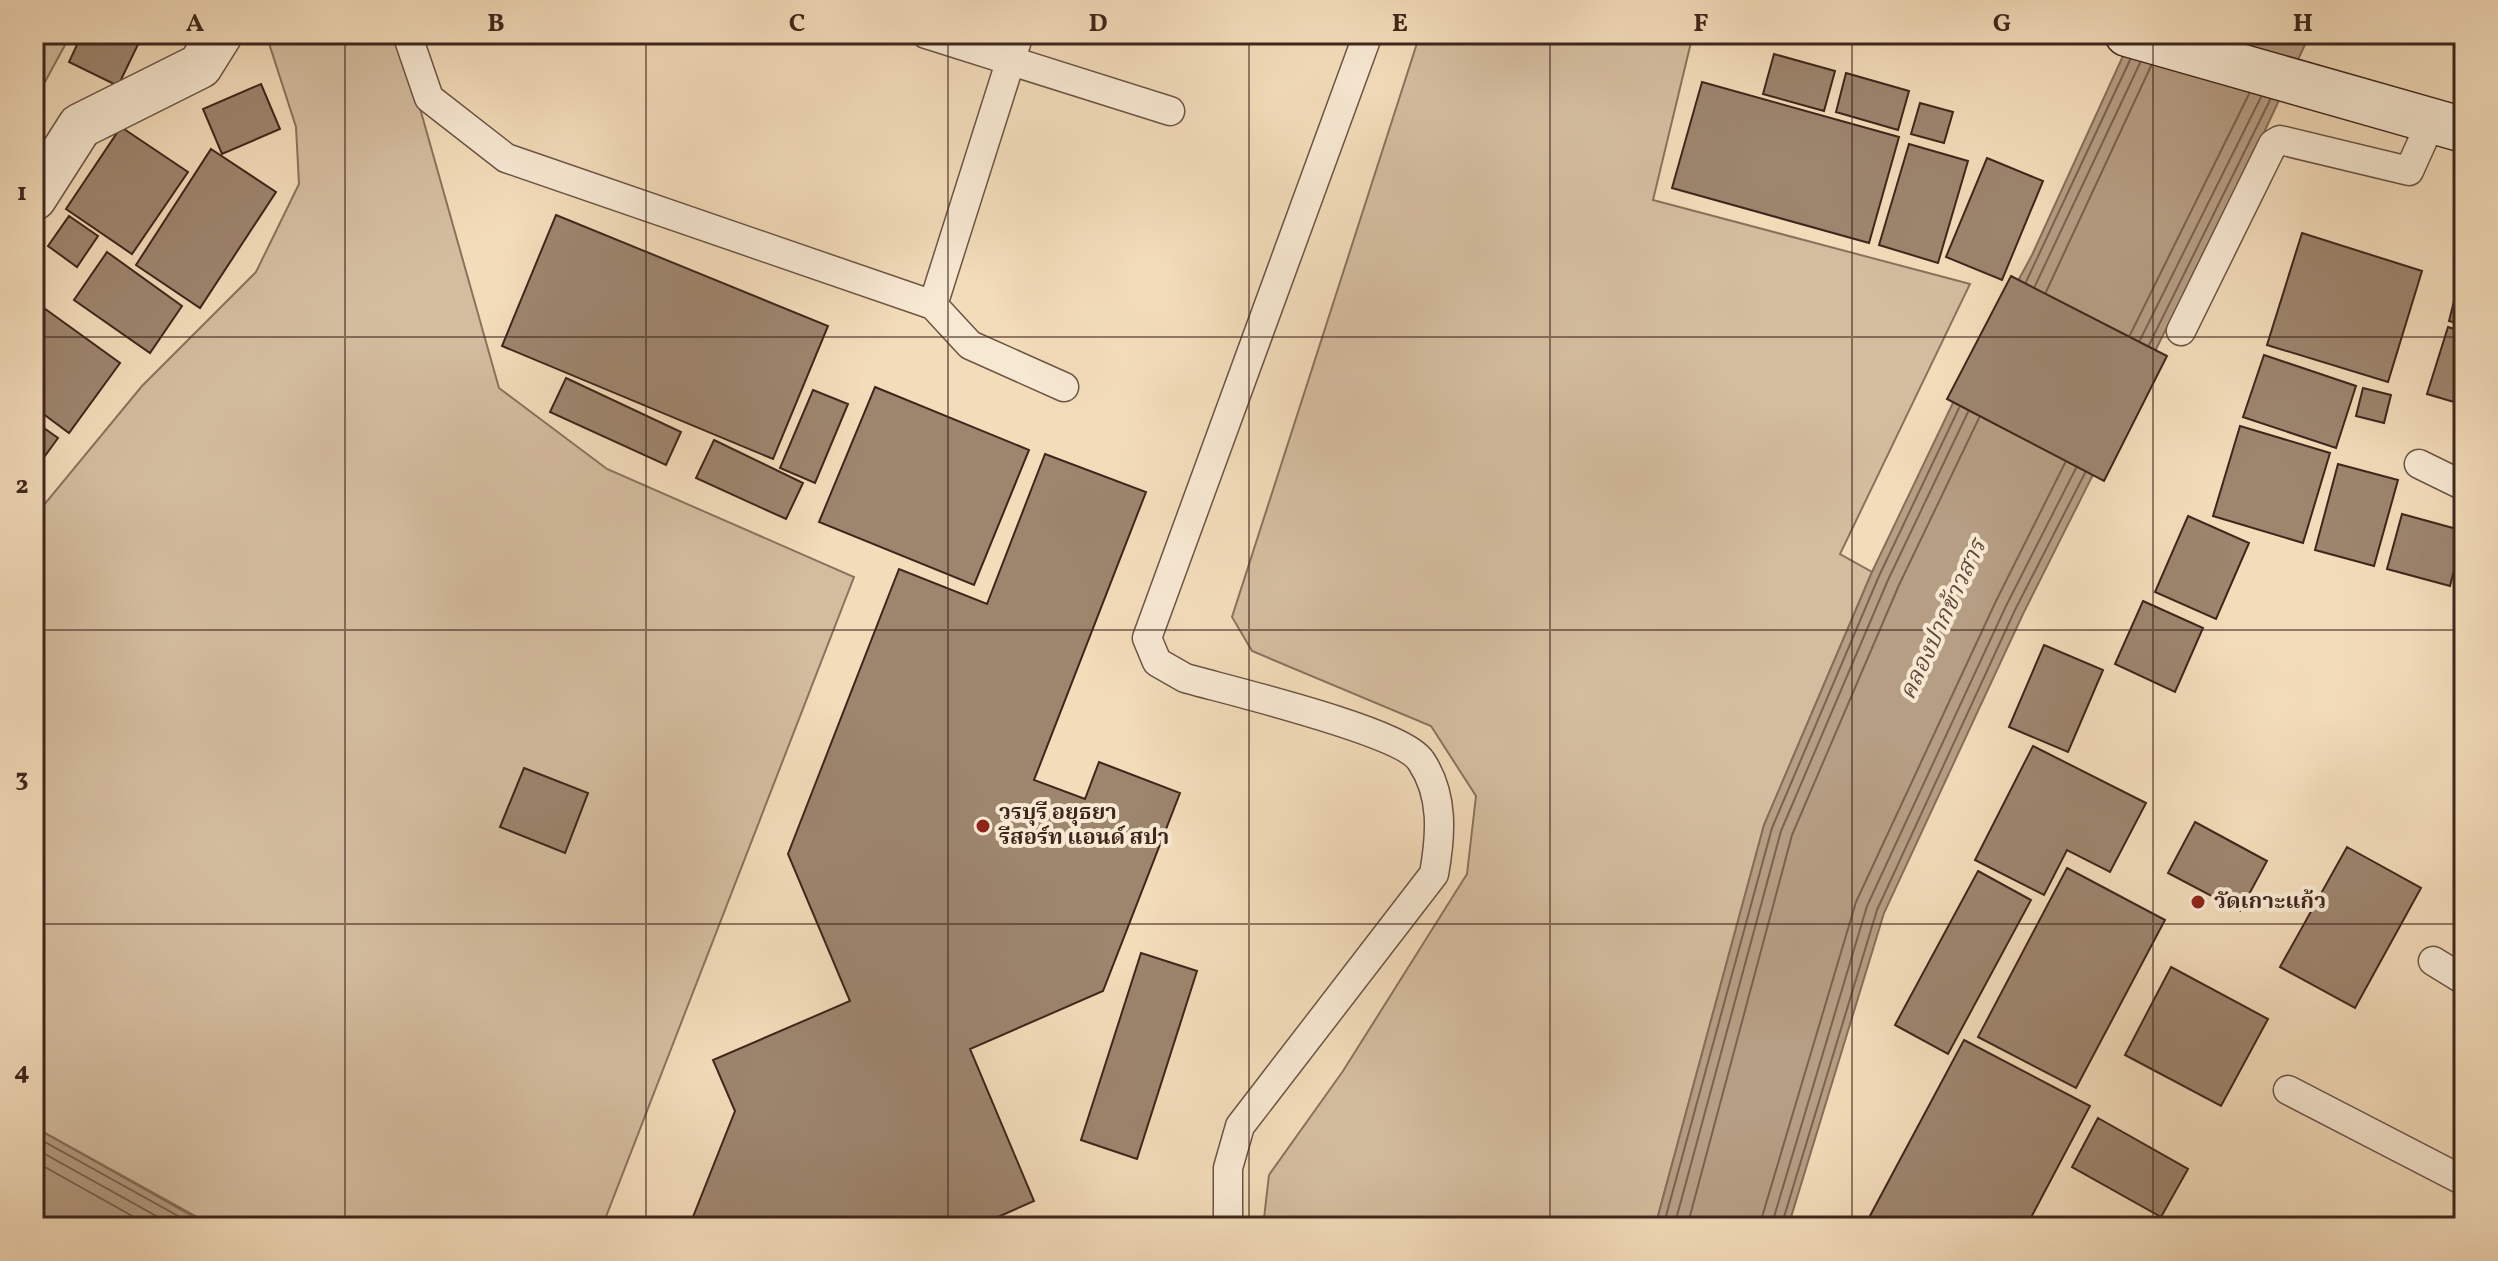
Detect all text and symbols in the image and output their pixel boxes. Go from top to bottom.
text: A [186,6,205,42]
text: B [487,6,505,42]
text: C [789,6,805,42]
text: D [1088,6,1108,42]
text: E [1392,6,1408,42]
text: F [1693,6,1709,42]
text: G [1993,6,2011,42]
text: H [2293,6,2313,42]
text: 1 [17,175,27,211]
text: 2 [15,468,29,504]
water label: คลองปากข้าวสาร [1892,532,1997,706]
text: 3 [15,761,29,797]
place label: วรบุรี อยุธยา รีสอร์ท แอนด์ สปา [998,798,1169,854]
marker: วรบุรี อยุธยา รีสอร์ท แอนด์ สปา [974,817,992,835]
place label: วัดเกาะแก้ว [2214,887,2326,918]
marker: วัดเกาะแก้ว [2189,893,2207,911]
text: 4 [14,1054,30,1090]

